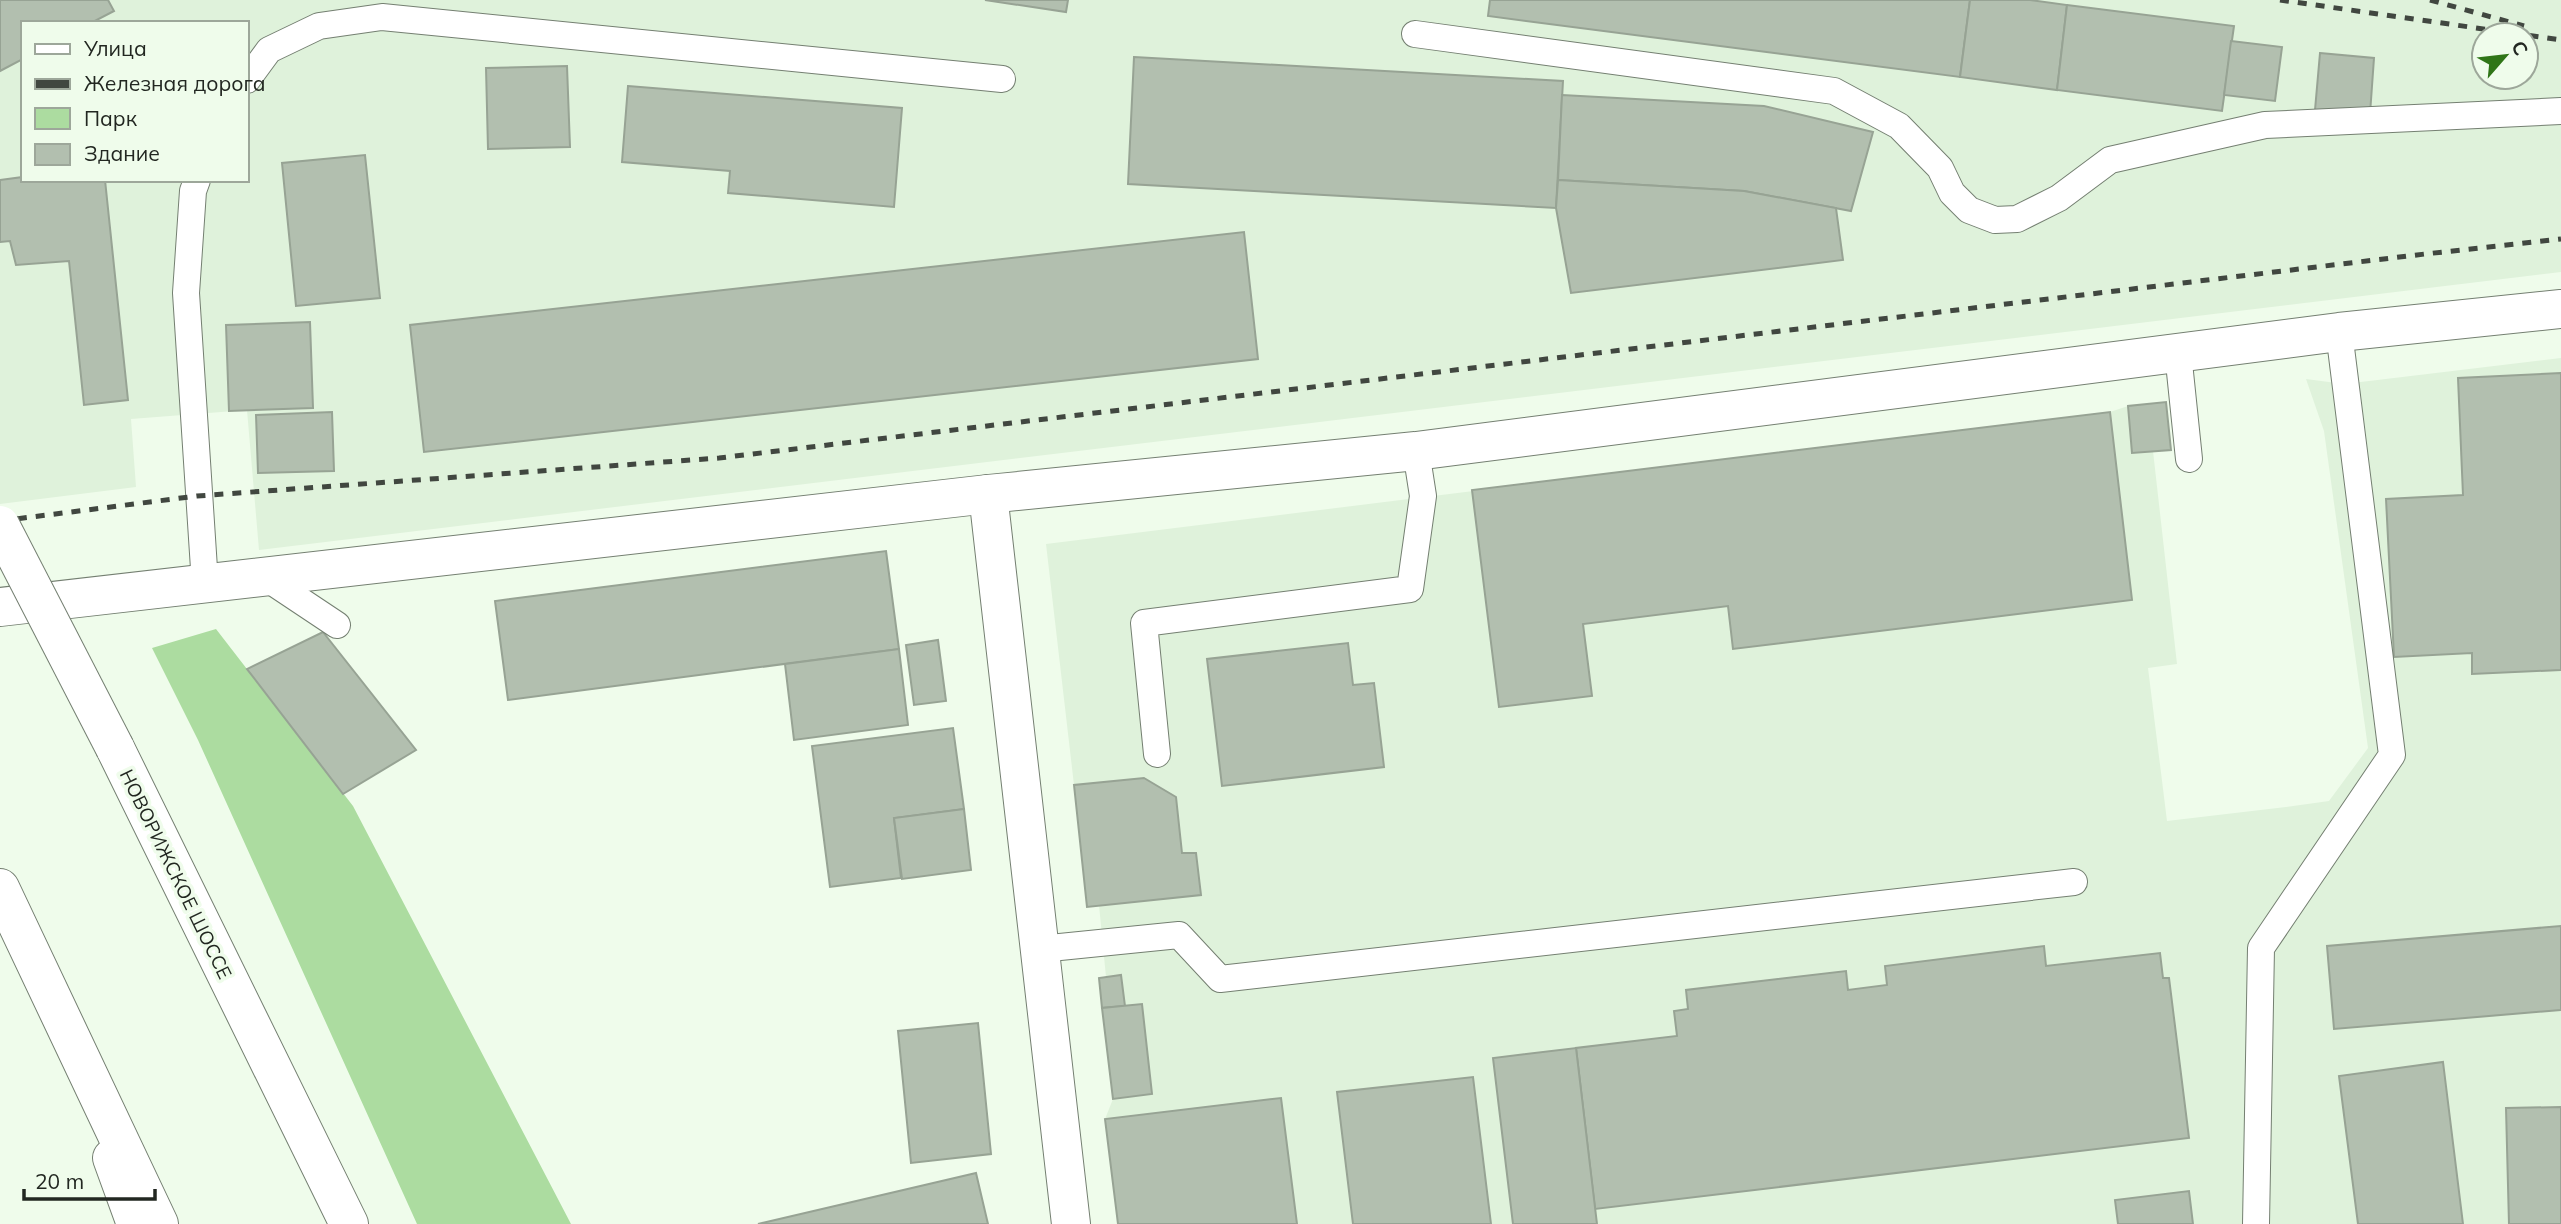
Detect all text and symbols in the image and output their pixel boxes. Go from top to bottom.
legend [21,21,248,182]
north arrow [2470,21,2540,91]
text: Улица [83,35,147,61]
text: С [2506,37,2534,59]
text: Железная дорога [84,70,266,96]
text: Парк [84,105,138,131]
text: Здание [84,140,160,166]
street label: НОВОРИЖСКОЕ ШОССЕ [115,765,237,983]
scale bar [24,1158,156,1202]
text: 20 m [35,1168,84,1194]

